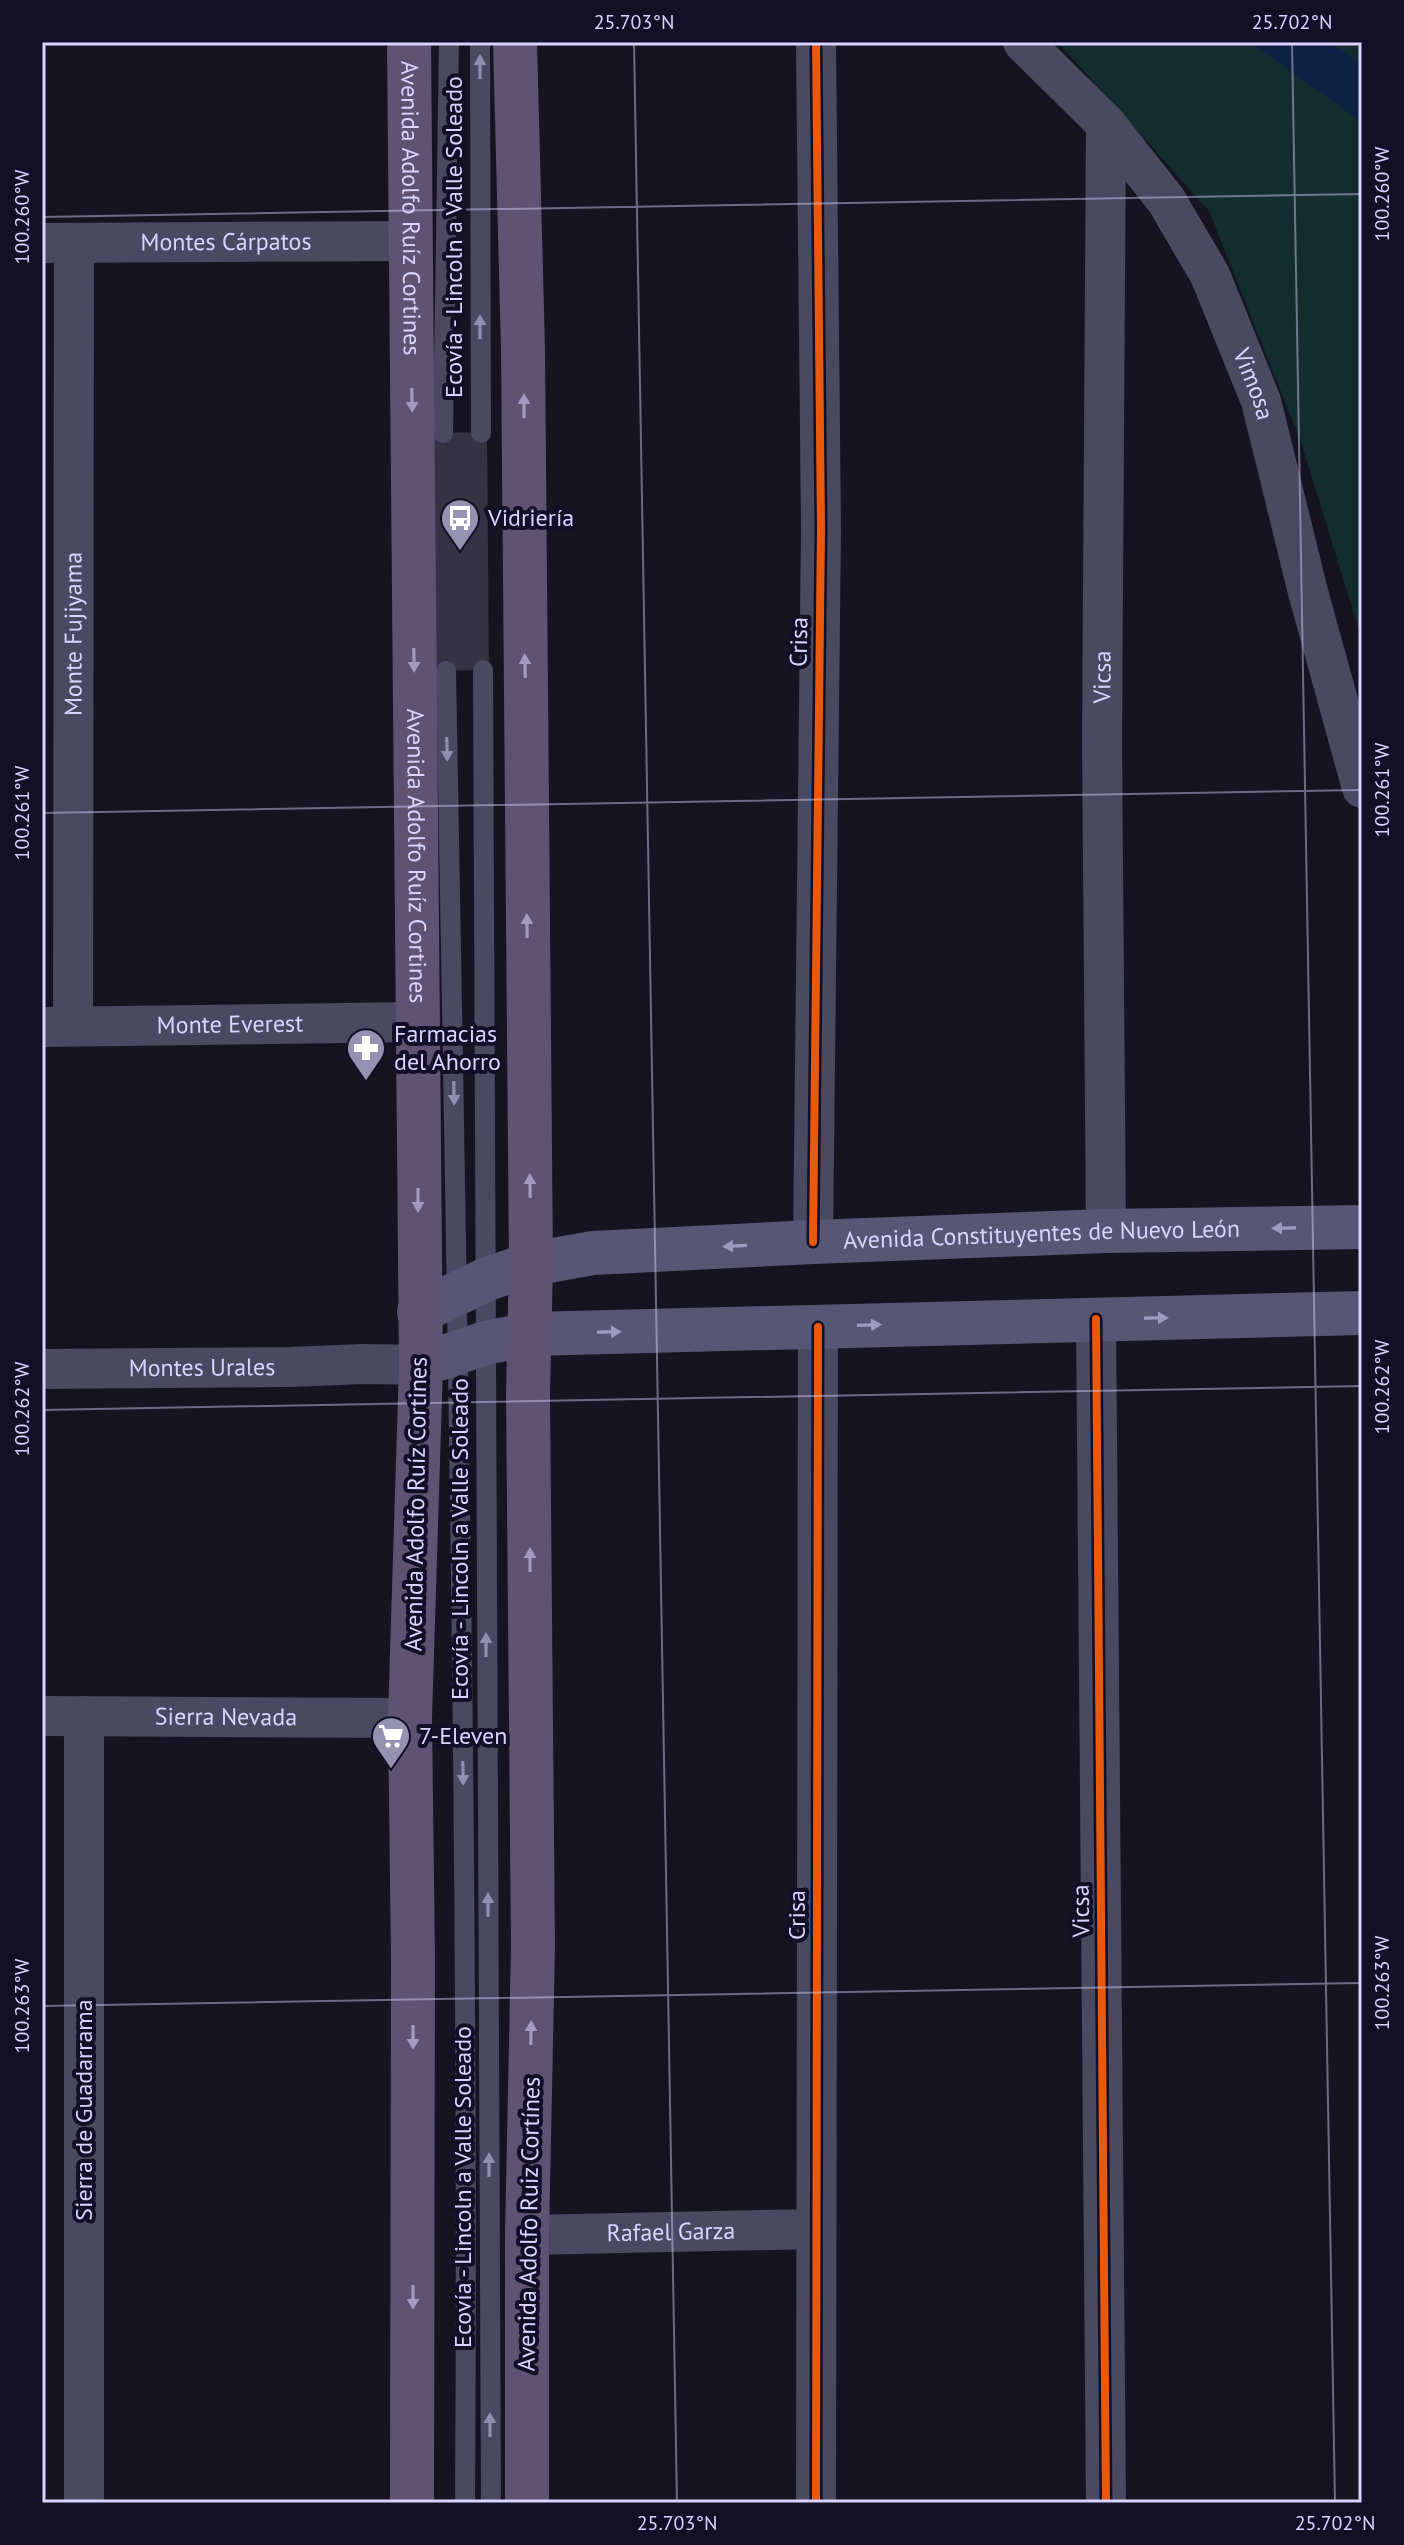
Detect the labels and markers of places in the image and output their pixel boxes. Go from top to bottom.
bus stop icon: Vidriería [439,497,481,552]
place label: Vidriería [487,502,574,533]
place label: Farmacias del Ahorro [394,1018,501,1077]
pharmacy icon: Farmacias del Ahorro [345,1027,387,1082]
supermarket icon: 7-Eleven [370,1715,412,1770]
place label: 7-Eleven [419,1720,507,1751]

